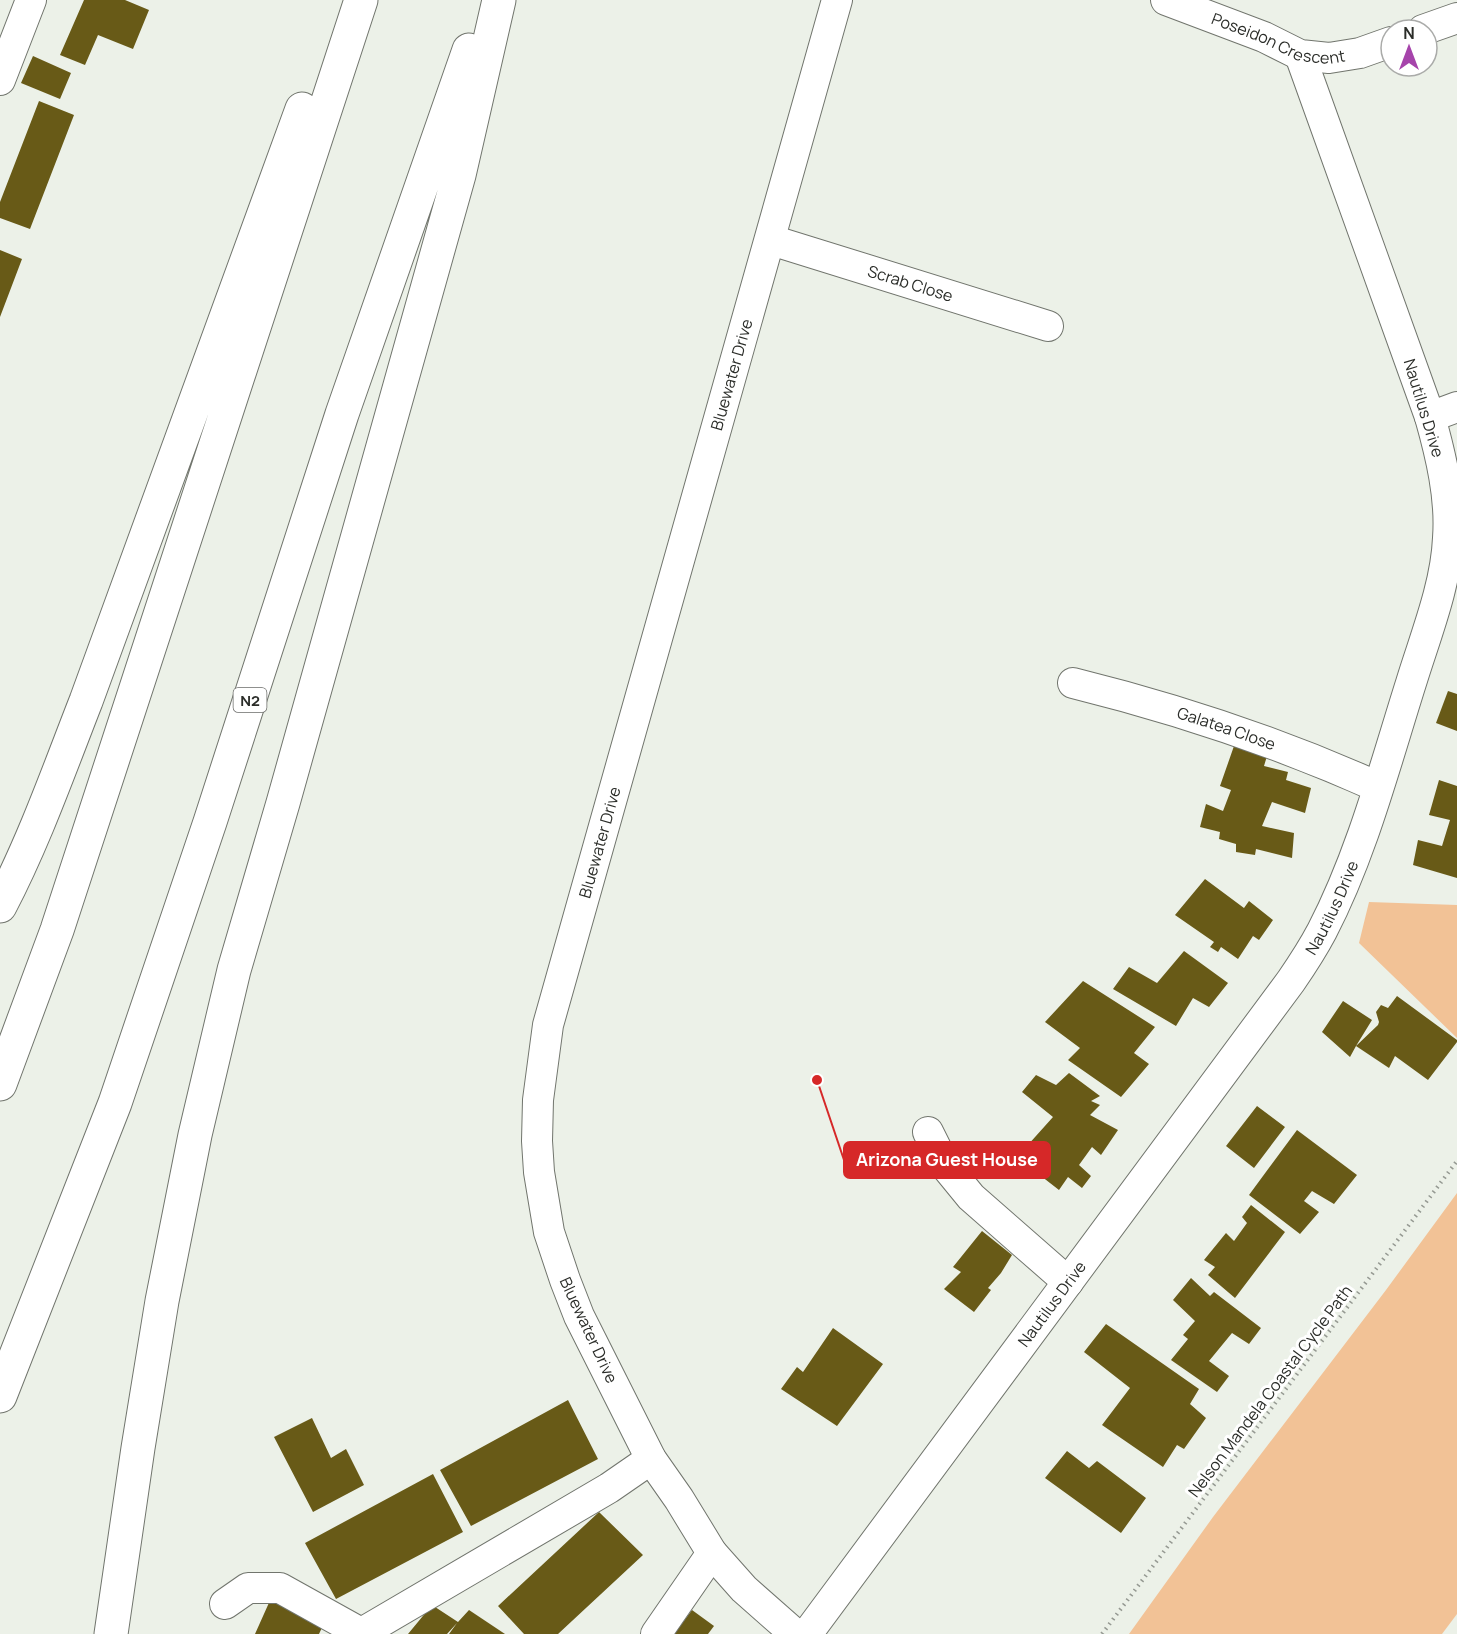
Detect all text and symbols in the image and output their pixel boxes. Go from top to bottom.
street label: Poseidon Crescent [1209,7,1347,69]
north arrow [1379,18,1439,78]
text: N [1403,22,1415,44]
street label: Scrab Close [865,260,956,307]
street label: Bluewater Drive [705,316,758,433]
street label: Nautilus Drive [1399,356,1449,460]
road number: N2 [234,688,266,712]
street label: Galatea Close [1175,701,1279,755]
street label: Bluewater Drive [573,784,626,901]
street label: Nautilus Drive [1300,857,1363,959]
callout: Arizona Guest House [844,1142,1050,1178]
text: Arizona Guest House [856,1147,1038,1171]
street label: Nautilus Drive [1013,1256,1091,1351]
street label: Bluewater Drive [555,1273,623,1387]
street label: Nelson Mandela Coastal Cycle Path [1183,1281,1357,1501]

